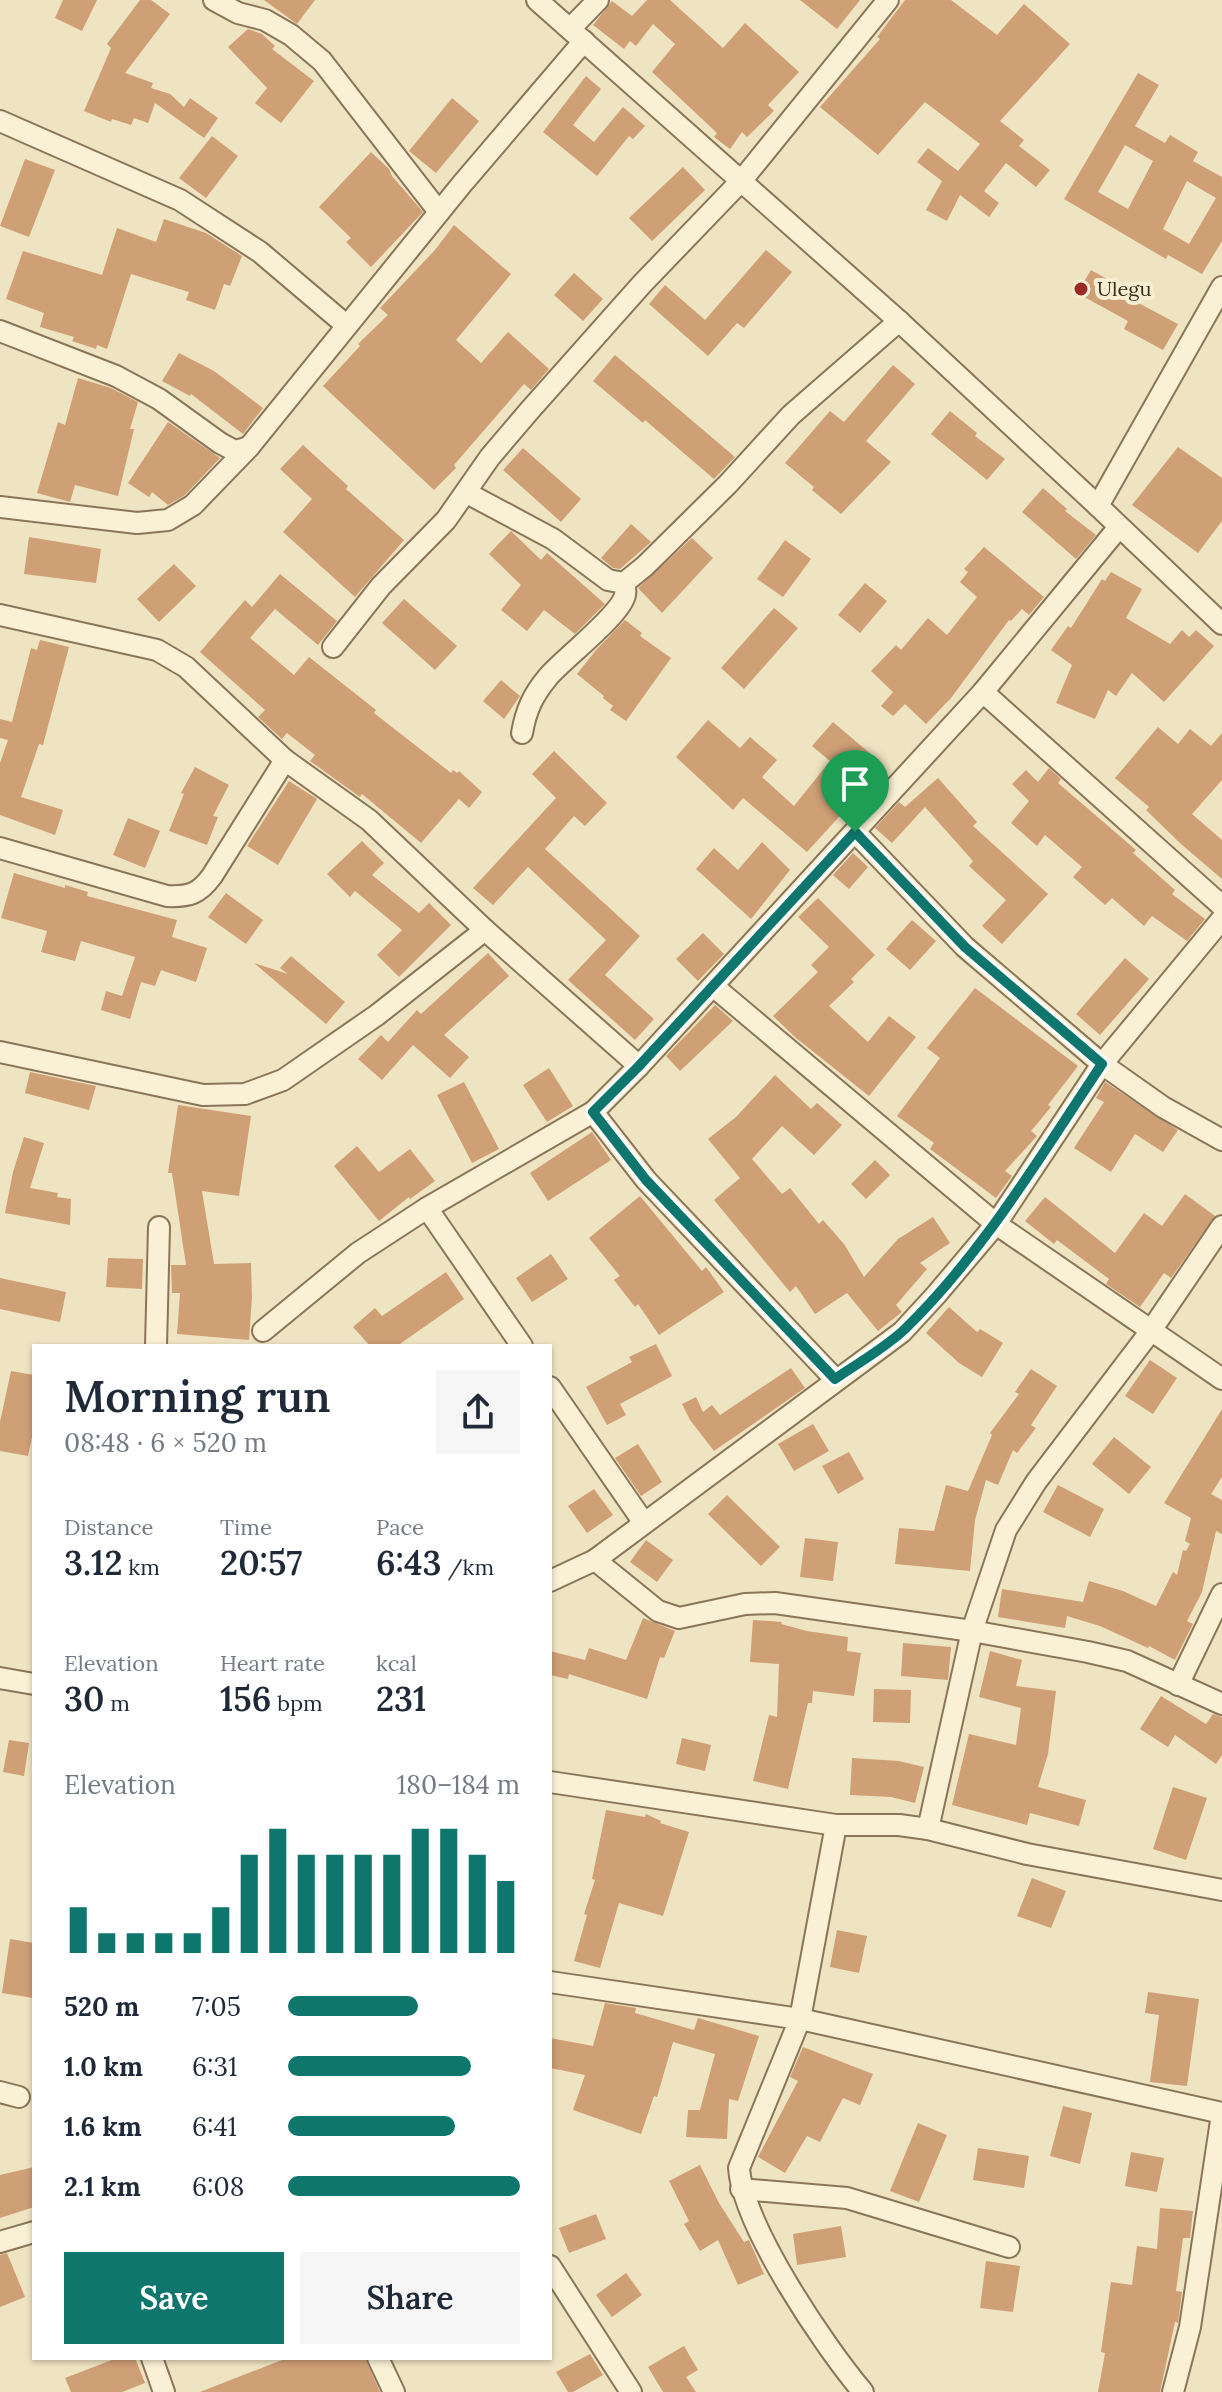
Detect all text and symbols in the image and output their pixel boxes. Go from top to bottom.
place label: Ulegu [1097,276,1151,301]
marker: Ulegu [1072,280,1090,298]
pin [821,750,889,832]
icon: arrive [833,762,877,806]
text: Morning run [64,1368,331,1424]
button: share [436,1370,520,1454]
text: 08:48 · 6 × 520 m [64,1426,267,1459]
text: Distance [64,1513,154,1541]
text: Time [220,1513,272,1541]
text: Pace [376,1513,424,1541]
text: 3.12 [64,1541,123,1584]
text: 20:57 [220,1541,302,1584]
text: 6:43 [376,1541,442,1584]
text: km [123,1553,160,1581]
text: /km [442,1553,494,1581]
text: Elevation [64,1649,159,1677]
text: Heart rate [220,1649,325,1677]
text: kcal [376,1649,417,1677]
text: 30 [64,1677,104,1720]
text: 156 [220,1677,271,1720]
text: 231 [376,1677,426,1720]
text: m [104,1689,130,1717]
text: bpm [271,1689,323,1717]
text: Elevation [64,1768,176,1801]
text: 180–184 m [397,1768,520,1801]
text: 520 m [64,1990,139,2023]
text: 7:05 [192,1990,241,2023]
text: 1.0 km [64,2050,143,2083]
text: 6:31 [192,2050,237,2083]
text: 1.6 km [64,2110,142,2143]
text: 6:41 [192,2110,237,2143]
text: 2.1 km [64,2170,141,2203]
text: 6:08 [192,2170,244,2203]
button: Save [64,2252,284,2344]
button: Share [300,2252,520,2344]

